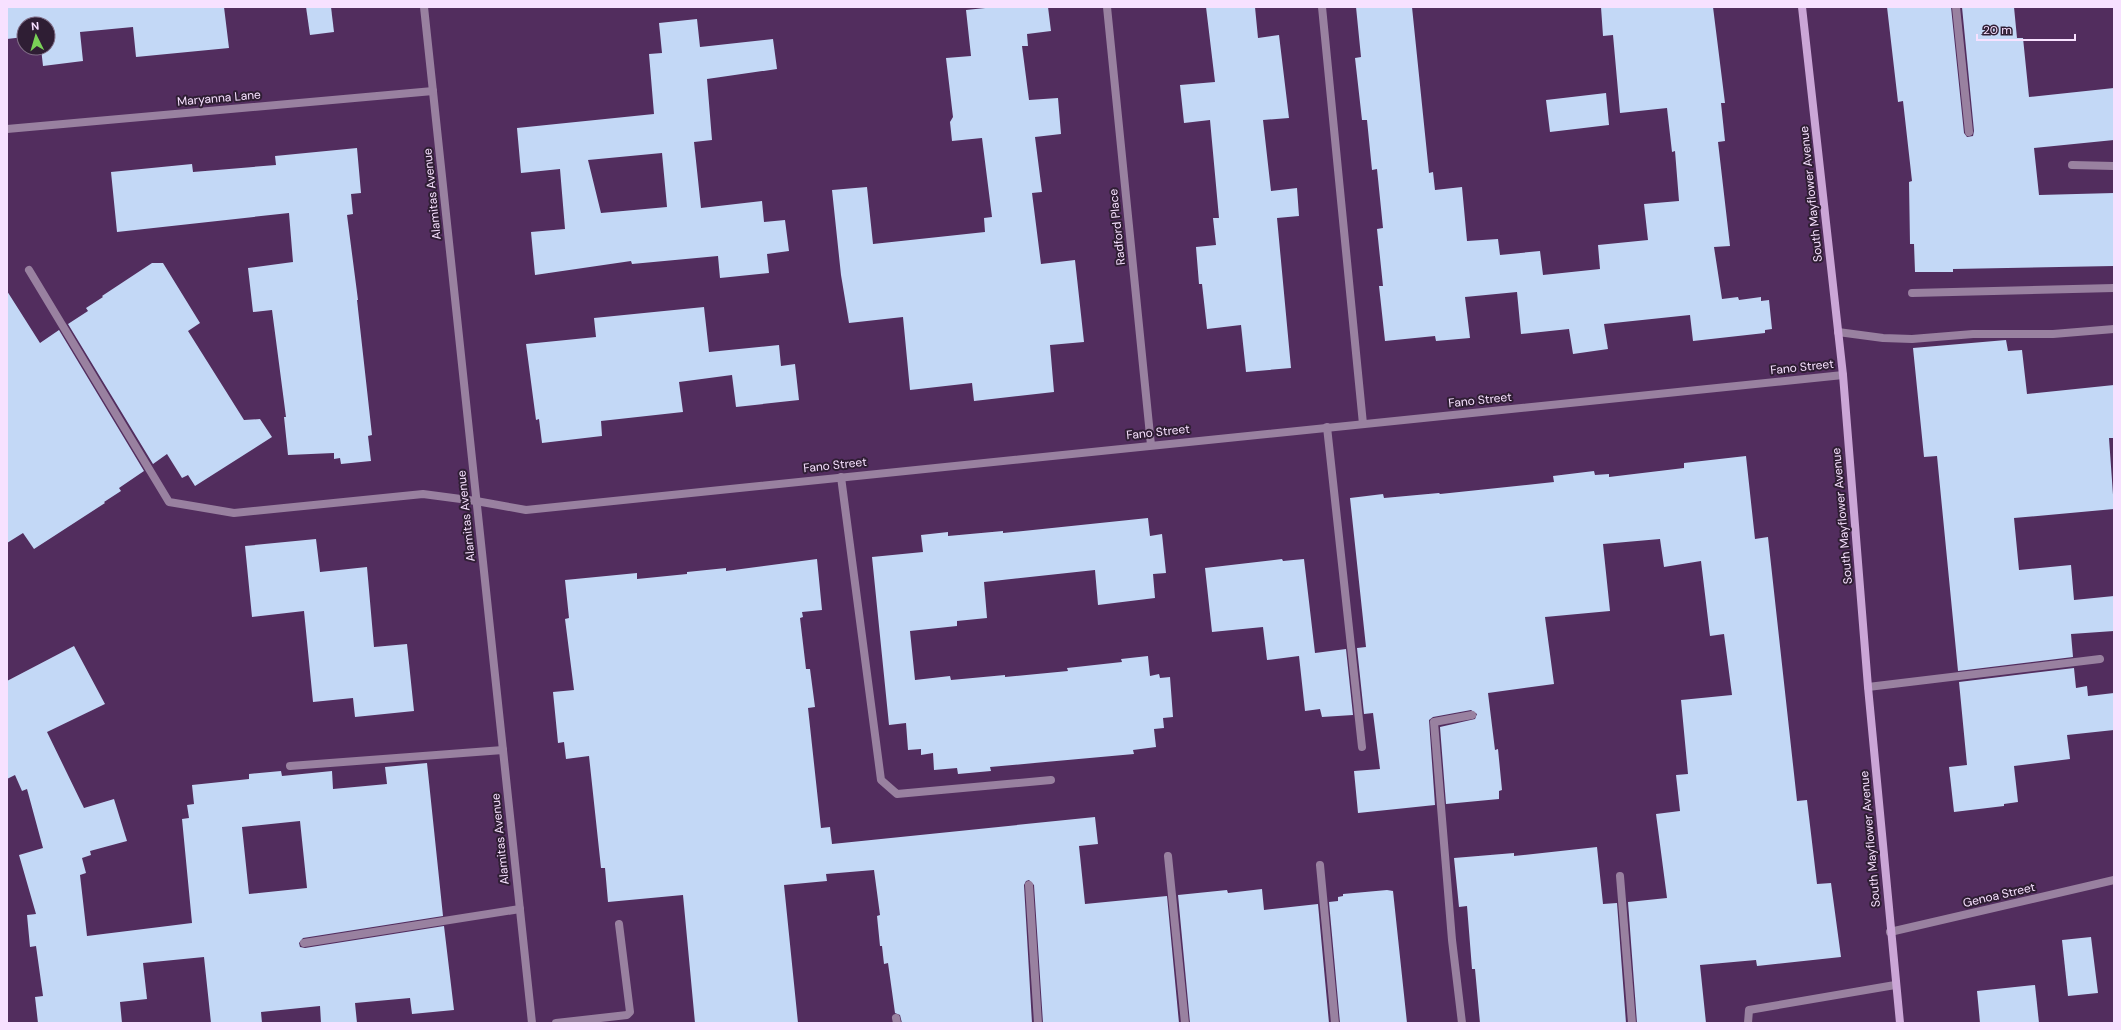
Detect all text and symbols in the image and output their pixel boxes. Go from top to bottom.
north arrow [16,16,56,56]
scale bar [1977,16,2075,42]
text: N [31,19,40,33]
text: 20 m [1983,22,2012,38]
street label: Maryanna Lane [176,86,262,110]
street label: South Mayflower Avenue [1796,125,1826,263]
street label: Alamitas Avenue [419,147,445,241]
street label: Radford Place [1105,188,1129,266]
street label: Fano Street [1769,356,1835,378]
street label: Fano Street [1447,389,1513,411]
street label: Fano Street [1125,421,1191,443]
street label: South Mayflower Avenue [1828,447,1856,585]
street label: Fano Street [802,454,868,476]
street label: Alamitas Avenue [453,469,479,563]
street label: South Mayflower Avenue [1856,770,1884,908]
street label: Alamitas Avenue [487,792,513,886]
street label: Genoa Street [1961,879,2037,911]

